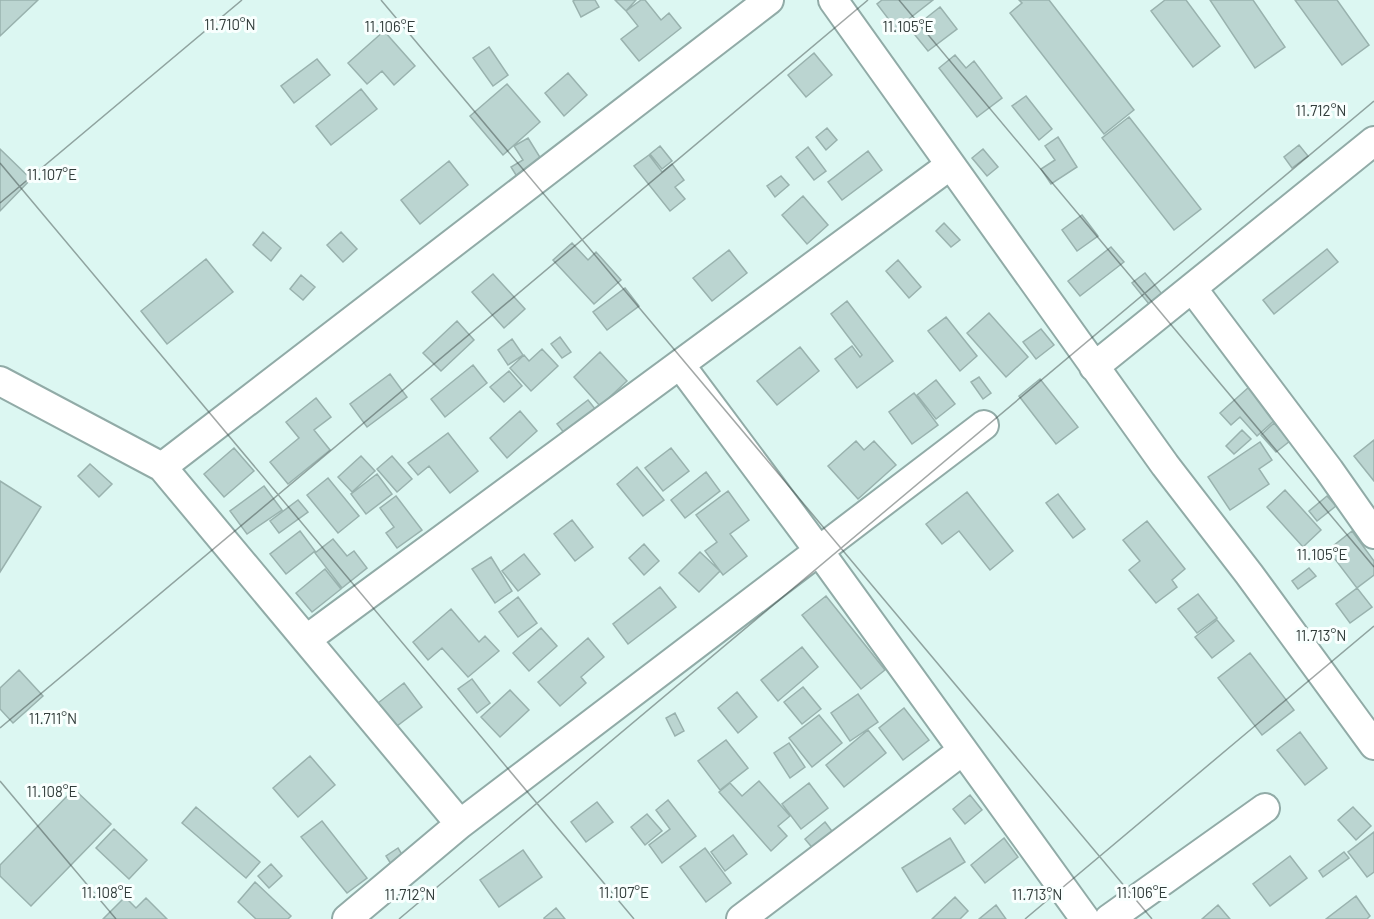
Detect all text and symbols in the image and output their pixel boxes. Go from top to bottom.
text: 11.710°N [204,15,256,33]
text: 11.106°E [365,17,415,35]
text: 11.105°E [883,17,933,35]
text: 11.712°N [1295,101,1347,119]
text: 11.107°E [27,165,77,183]
text: 11.105°E [1297,545,1347,563]
text: 11.713°N [1296,626,1346,644]
text: 11.711°N [29,709,77,727]
text: 11.108°E [26,782,78,800]
text: 11.108°E [81,883,133,901]
text: 11.107°E [599,883,649,901]
text: 11.106°E [1117,883,1167,901]
text: 11.712°N [384,885,436,903]
text: 11.713°N [1012,885,1062,903]

